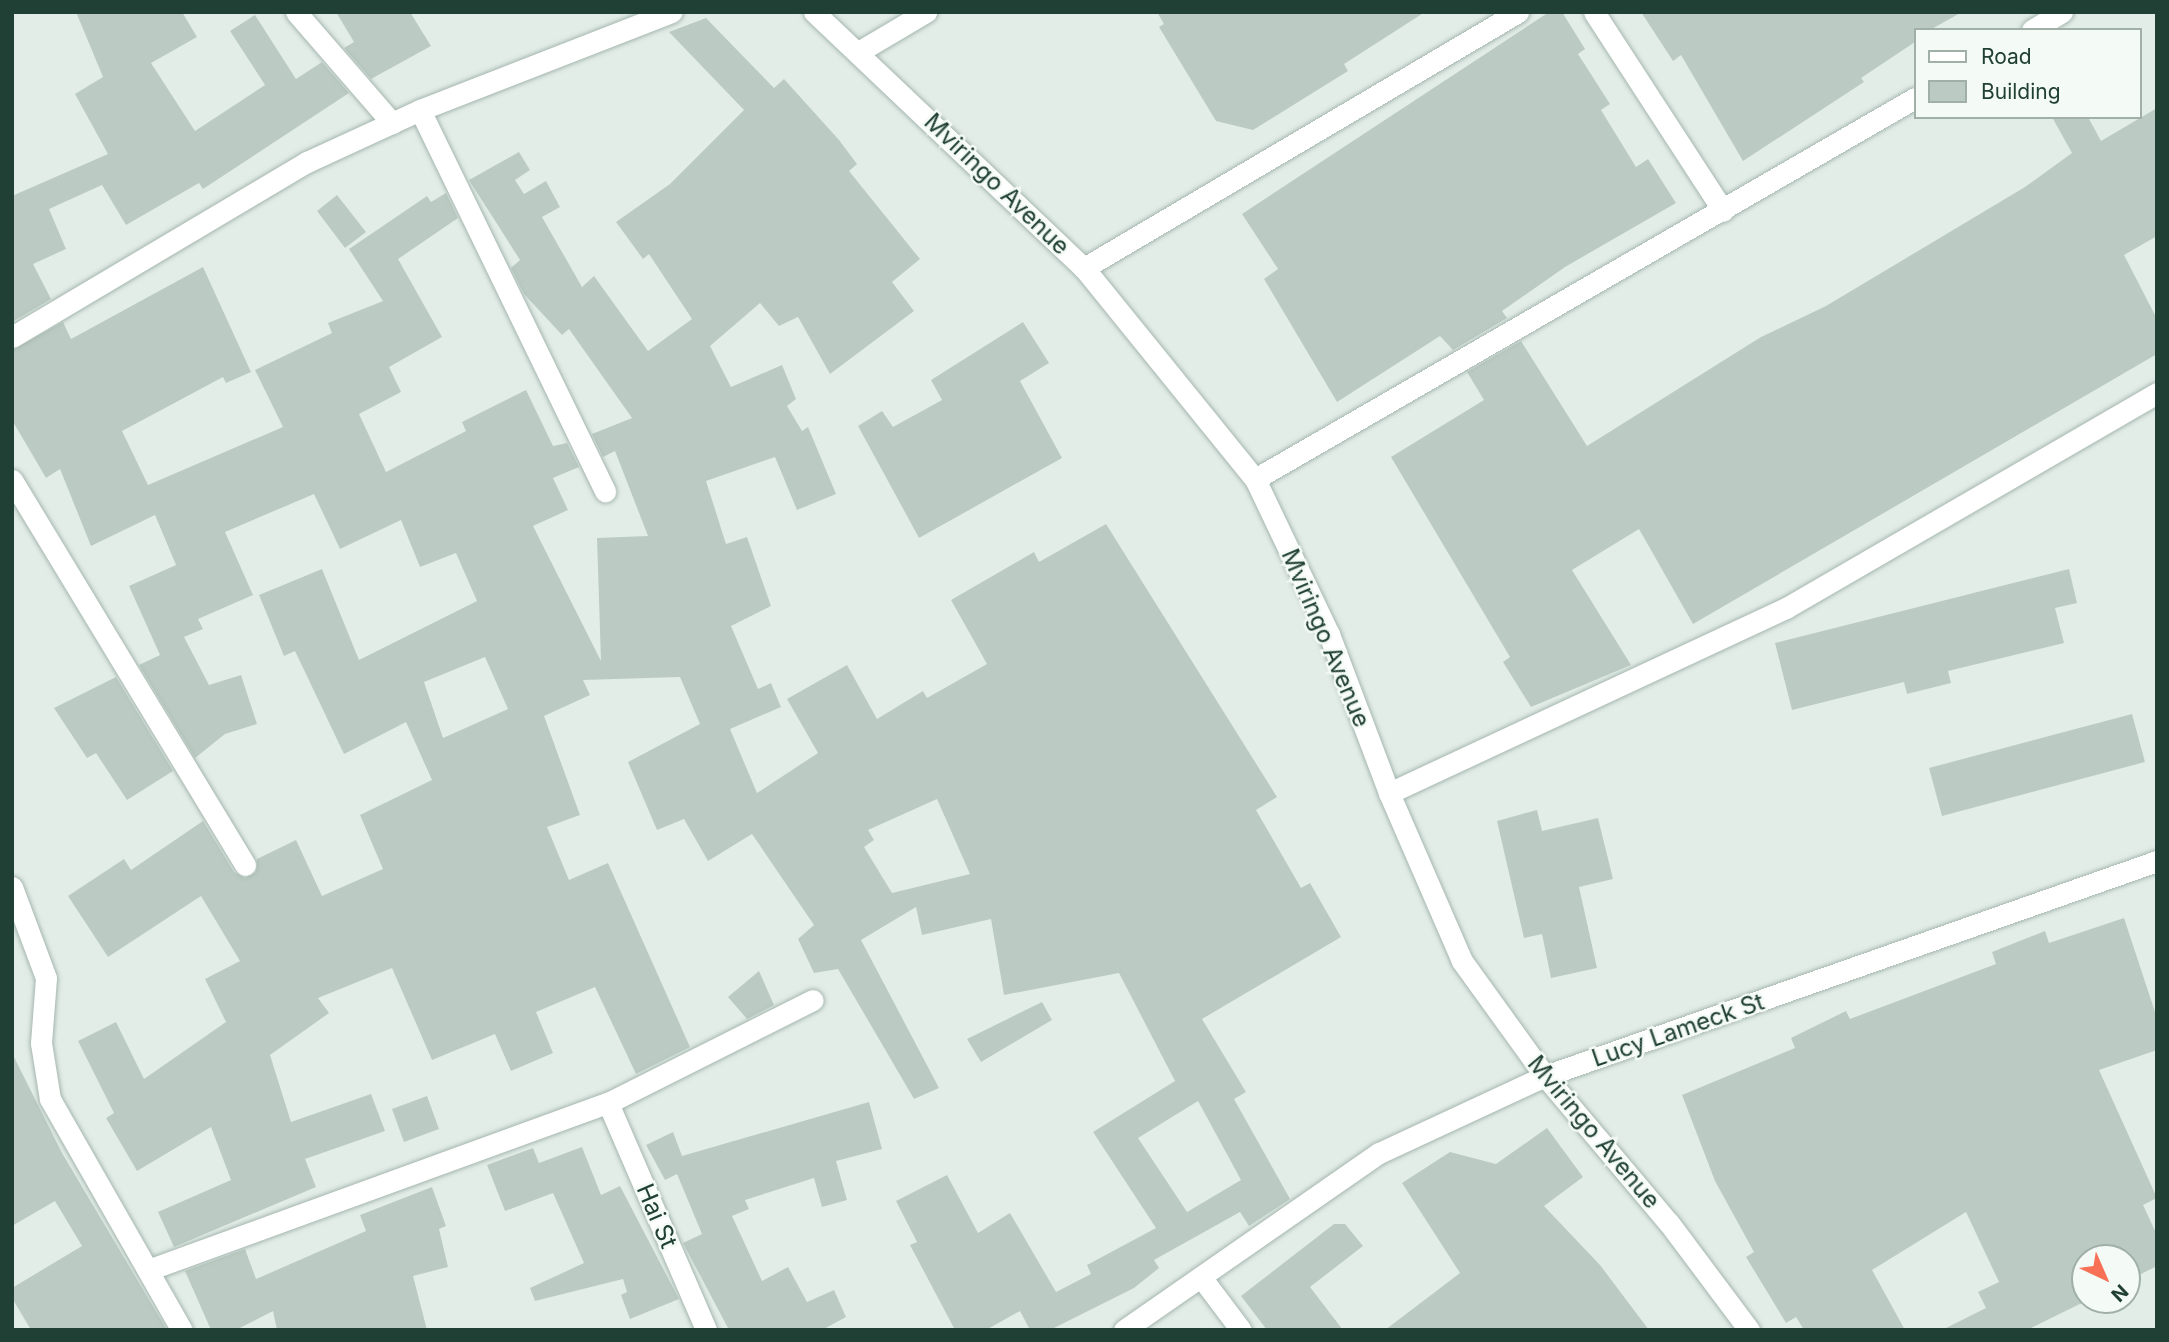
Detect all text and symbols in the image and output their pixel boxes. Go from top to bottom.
legend [1913,28,2141,119]
text: Road [1981,44,2032,69]
text: Building [1981,79,2061,104]
street label: Mviringo Avenue [918,107,1076,261]
street label: Mviringo Avenue [1275,545,1377,731]
street label: Lucy Lameck St [1588,987,1768,1073]
street label: Mviringo Avenue [1522,1050,1666,1214]
street label: Hai St [631,1179,683,1253]
north arrow [2071,1244,2141,1314]
text: N [2106,1280,2133,1306]

